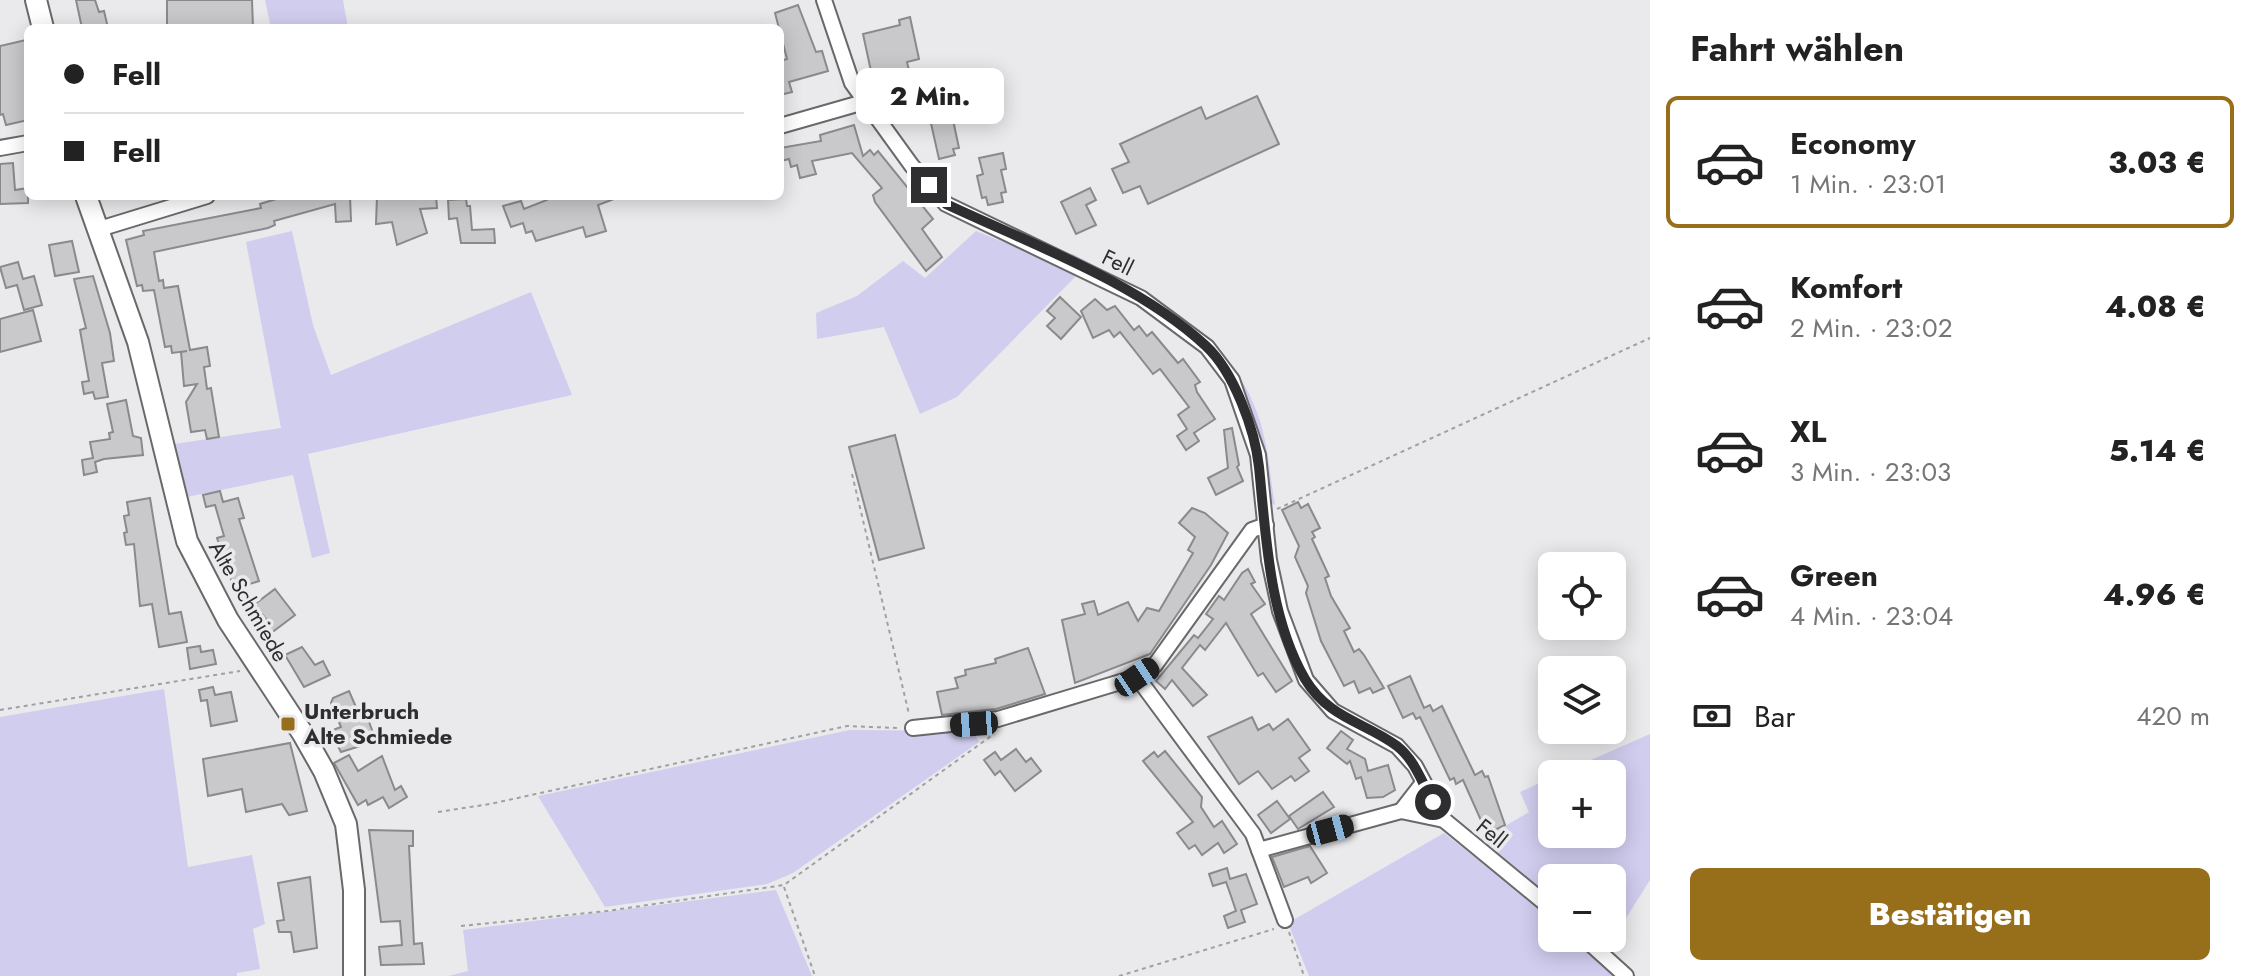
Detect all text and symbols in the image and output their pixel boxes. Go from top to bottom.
text: Fahrt wählen [1690,22,1904,74]
text: Fell [112,53,161,96]
callout: 2 Min. [855,69,1003,125]
text: 2 Min. [890,77,970,115]
text: Economy [1790,122,1916,165]
icon: car [1694,126,1766,198]
text: Fell [112,130,161,173]
text: 3.03 € [2108,141,2206,184]
text: 1 Min. · 23:01 [1790,165,1946,203]
route end [911,167,947,203]
street label: Fell [1097,241,1139,283]
text: Komfort [1790,266,1902,309]
icon: car [1694,270,1766,342]
text: 4.08 € [2105,285,2206,328]
text: 2 Min. · 23:02 [1790,309,1952,347]
text: XL [1790,410,1826,453]
icon: car [1694,414,1766,486]
text: 5.14 € [2109,429,2206,472]
text: 3 Min. · 23:03 [1790,453,1951,491]
street label: Alte Schmiede [201,535,297,667]
map controls [1538,552,1626,952]
button: locate [1538,552,1626,640]
text: Green [1790,554,1878,597]
icon: car [1694,558,1766,630]
text: 4.96 € [2103,573,2206,616]
text: 4 Min. · 23:04 [1790,597,1953,635]
car [1110,654,1164,700]
button: layers [1538,656,1626,744]
icon: cash [1690,694,1734,738]
place label: Unterbruch Alte Schmiede [303,695,452,752]
text: Bar [1754,695,1795,738]
text: 420 m [2136,697,2210,735]
car [949,710,999,738]
marker: Unterbruch Alte Schmiede [279,715,297,733]
button: + [1538,760,1626,848]
route start [1415,784,1451,820]
street label: Fell [1470,811,1514,855]
car [1304,812,1356,848]
button: − [1538,864,1626,952]
button: Bestätigen [1690,868,2210,960]

